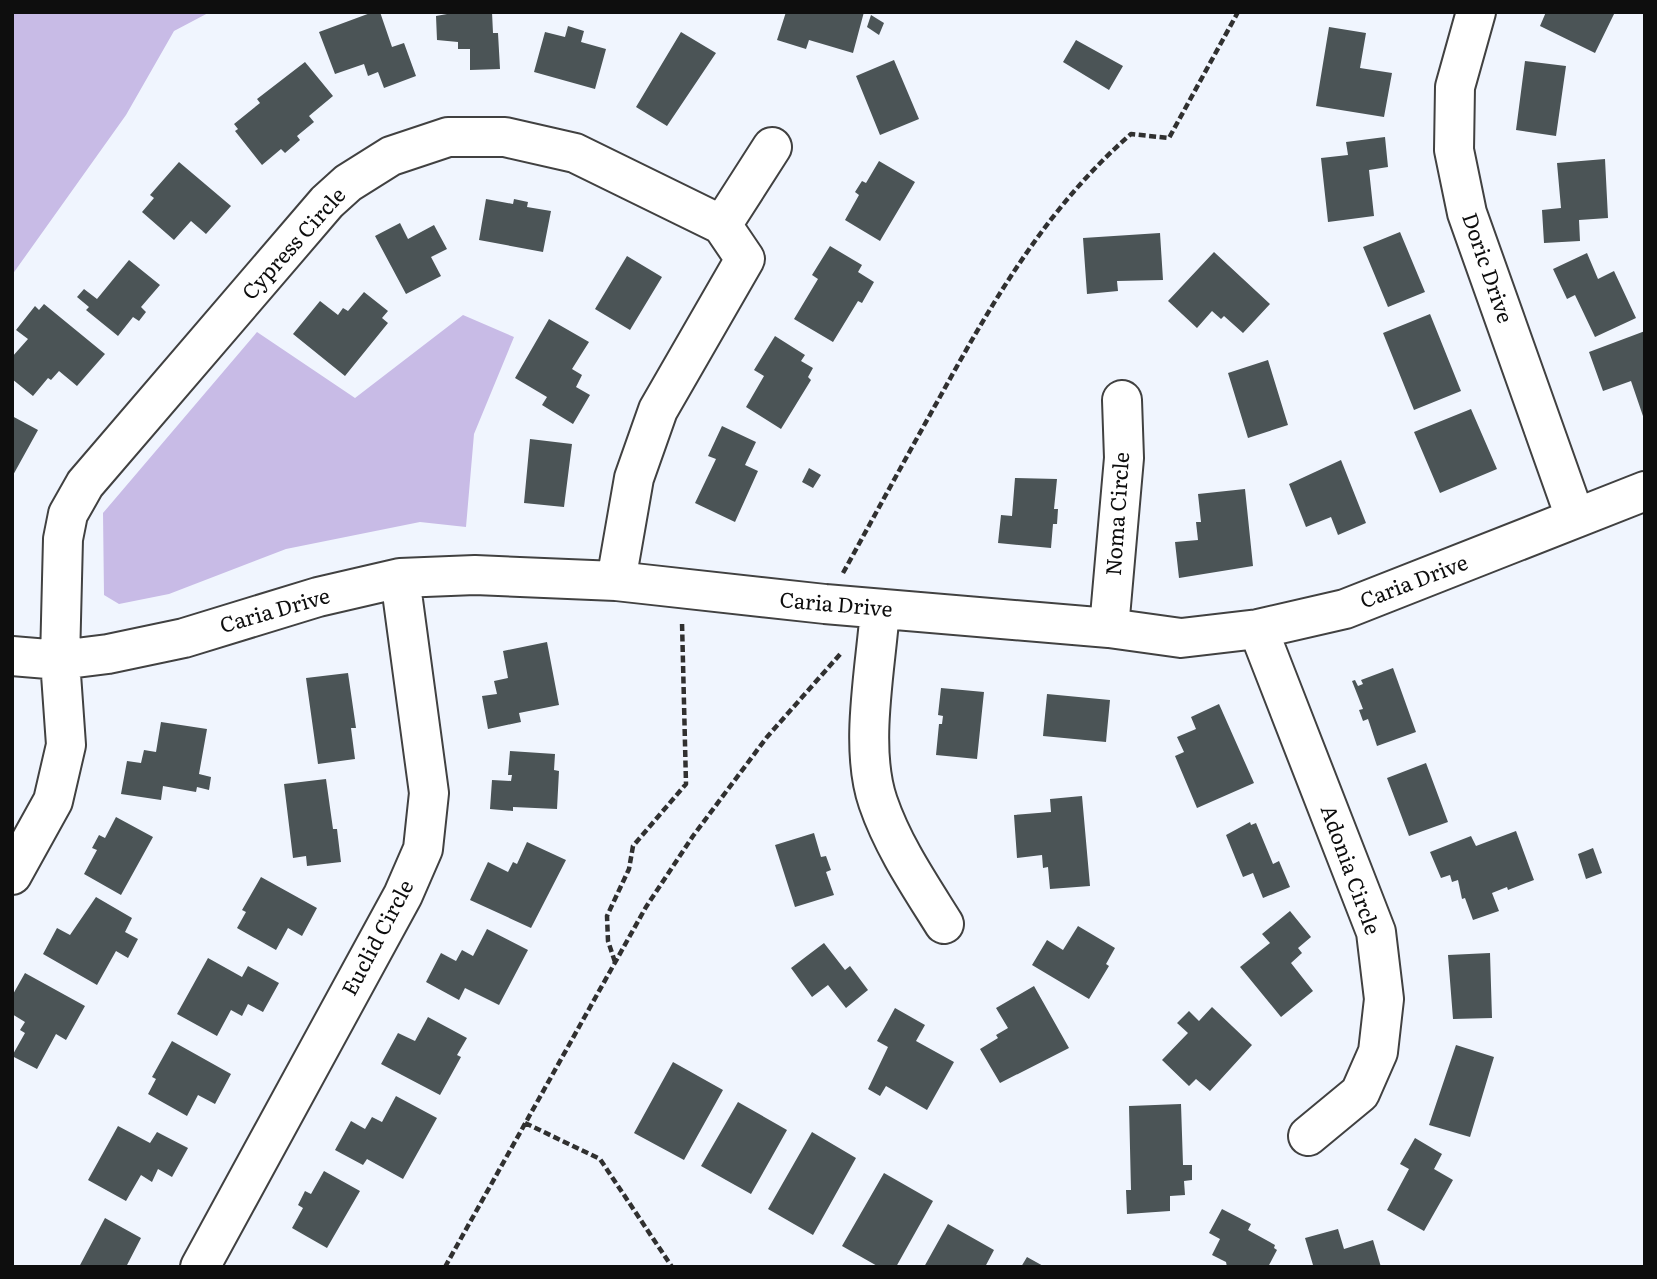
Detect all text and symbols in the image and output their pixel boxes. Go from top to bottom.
street label: Cypress Circle [233,179,351,306]
street label: Doric Drive [1456,208,1523,327]
street label: Noma Circle [1096,451,1135,577]
street label: Caria Drive [1355,545,1472,614]
street label: Caria Drive [216,578,333,639]
street label: Caria Drive [778,582,894,623]
street label: Adonia Circle [1315,800,1390,938]
street label: Euclid Circle [332,873,419,1000]

